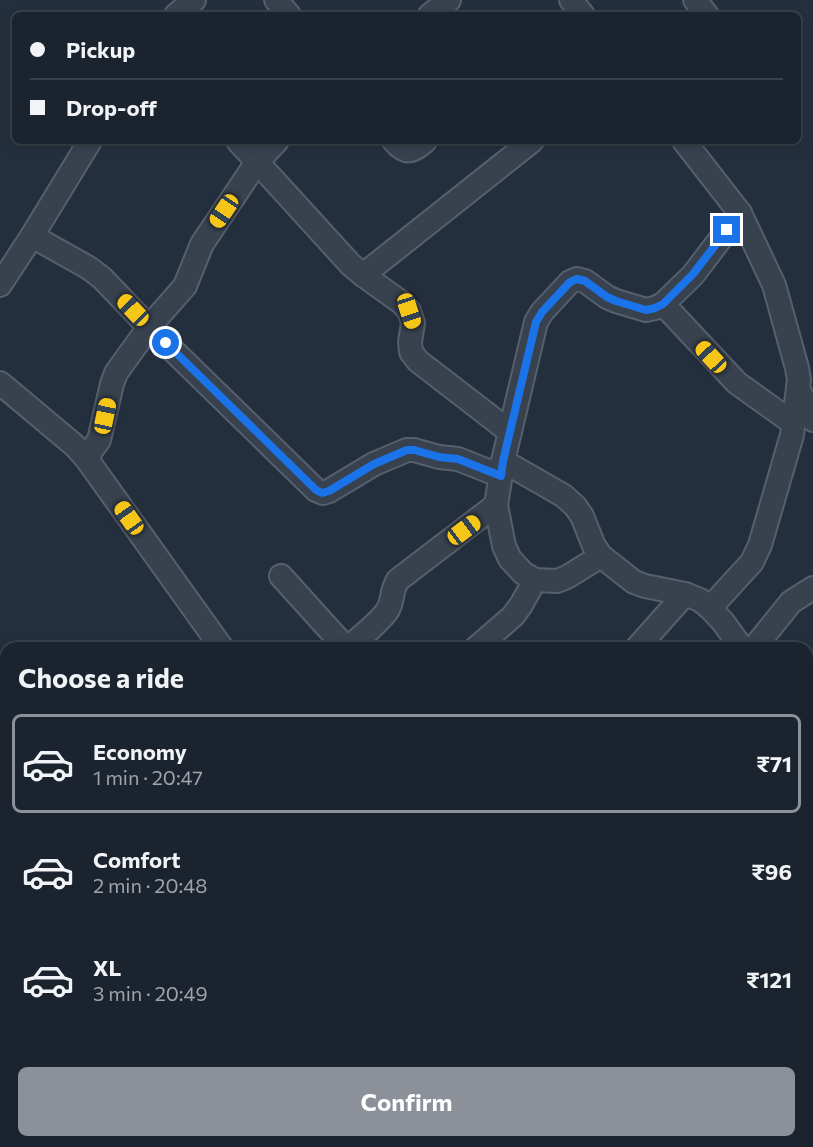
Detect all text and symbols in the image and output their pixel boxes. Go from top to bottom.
text: Pickup [66,36,135,63]
text: Drop-off [66,94,157,121]
car [206,191,242,231]
route end [713,216,740,243]
car [114,291,152,329]
car [395,291,423,331]
route start [152,329,179,356]
car [692,338,730,376]
car [92,397,118,435]
car [111,498,147,538]
car [444,512,484,548]
text: Choose a ride [18,661,184,694]
icon: car [21,737,75,791]
text: Economy [93,738,187,765]
text: ₹71 [756,750,792,777]
text: 1 min · 20:47 [93,765,203,789]
icon: car [21,845,75,899]
text: Comfort [93,846,181,873]
text: ₹96 [751,858,792,885]
text: 2 min · 20:48 [93,873,207,897]
icon: car [21,953,75,1007]
text: XL [93,954,121,981]
text: ₹121 [746,966,792,993]
text: 3 min · 20:49 [93,981,208,1005]
button: Confirm [18,1067,795,1136]

